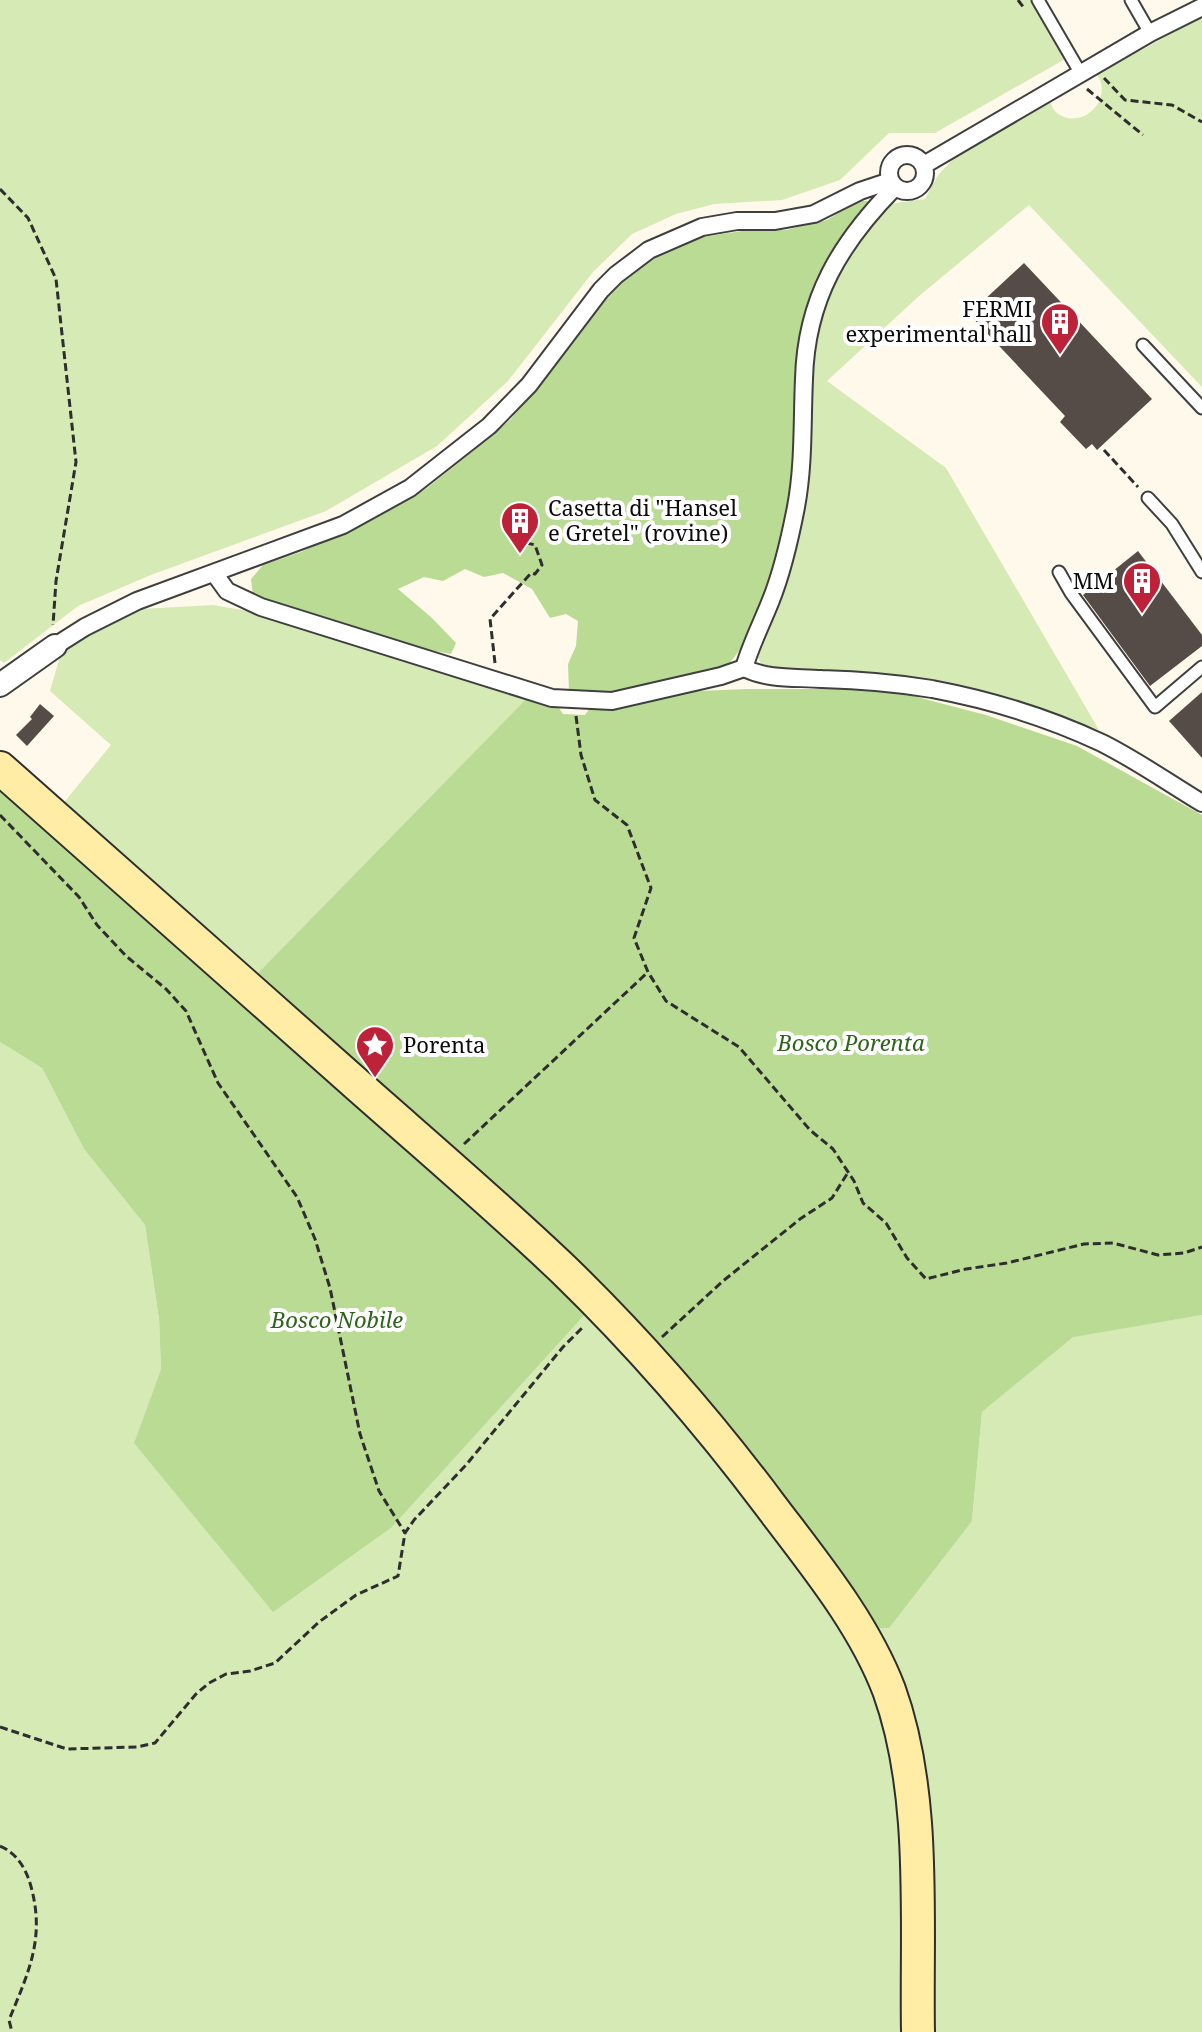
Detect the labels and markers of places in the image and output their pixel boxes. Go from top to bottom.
place label: FERMI experimental hall [845,293,1032,348]
building icon: FERMI experimental hall [1039,301,1081,356]
place label: Casetta di "Hansel e Gretel" (rovine) [548,492,737,547]
building icon: Casetta di "Hansel e Gretel" (rovine) [499,500,541,555]
building icon: MM [1121,560,1163,615]
place label: MM [1073,565,1114,595]
place icon: Porenta [354,1024,396,1079]
place label: Porenta [403,1029,485,1059]

